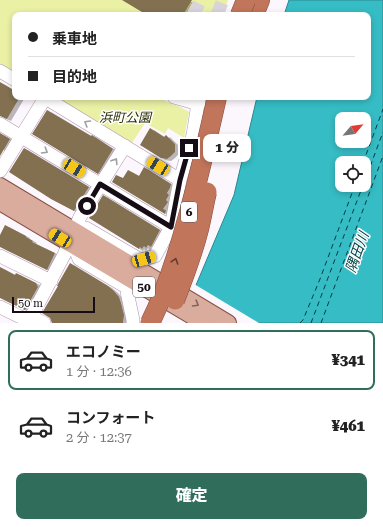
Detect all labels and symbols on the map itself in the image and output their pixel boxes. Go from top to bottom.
park label: 浜町公園 [99,110,153,125]
north arrow [335,112,371,148]
one-way arrow [84,121,91,128]
callout: 1 分 [203,134,251,162]
route end [180,139,198,157]
one-way arrow [41,146,48,154]
car [145,155,171,177]
car [61,157,87,179]
one-way arrow [110,158,117,165]
route start [78,197,96,215]
road number: 6 [181,202,197,222]
car [47,227,73,249]
water label: 隅田川 [342,228,372,274]
car [131,250,157,268]
one-way arrow [171,258,179,265]
road number: 50 [133,277,155,297]
scale bar [12,295,95,314]
one-way arrow [192,299,199,306]

